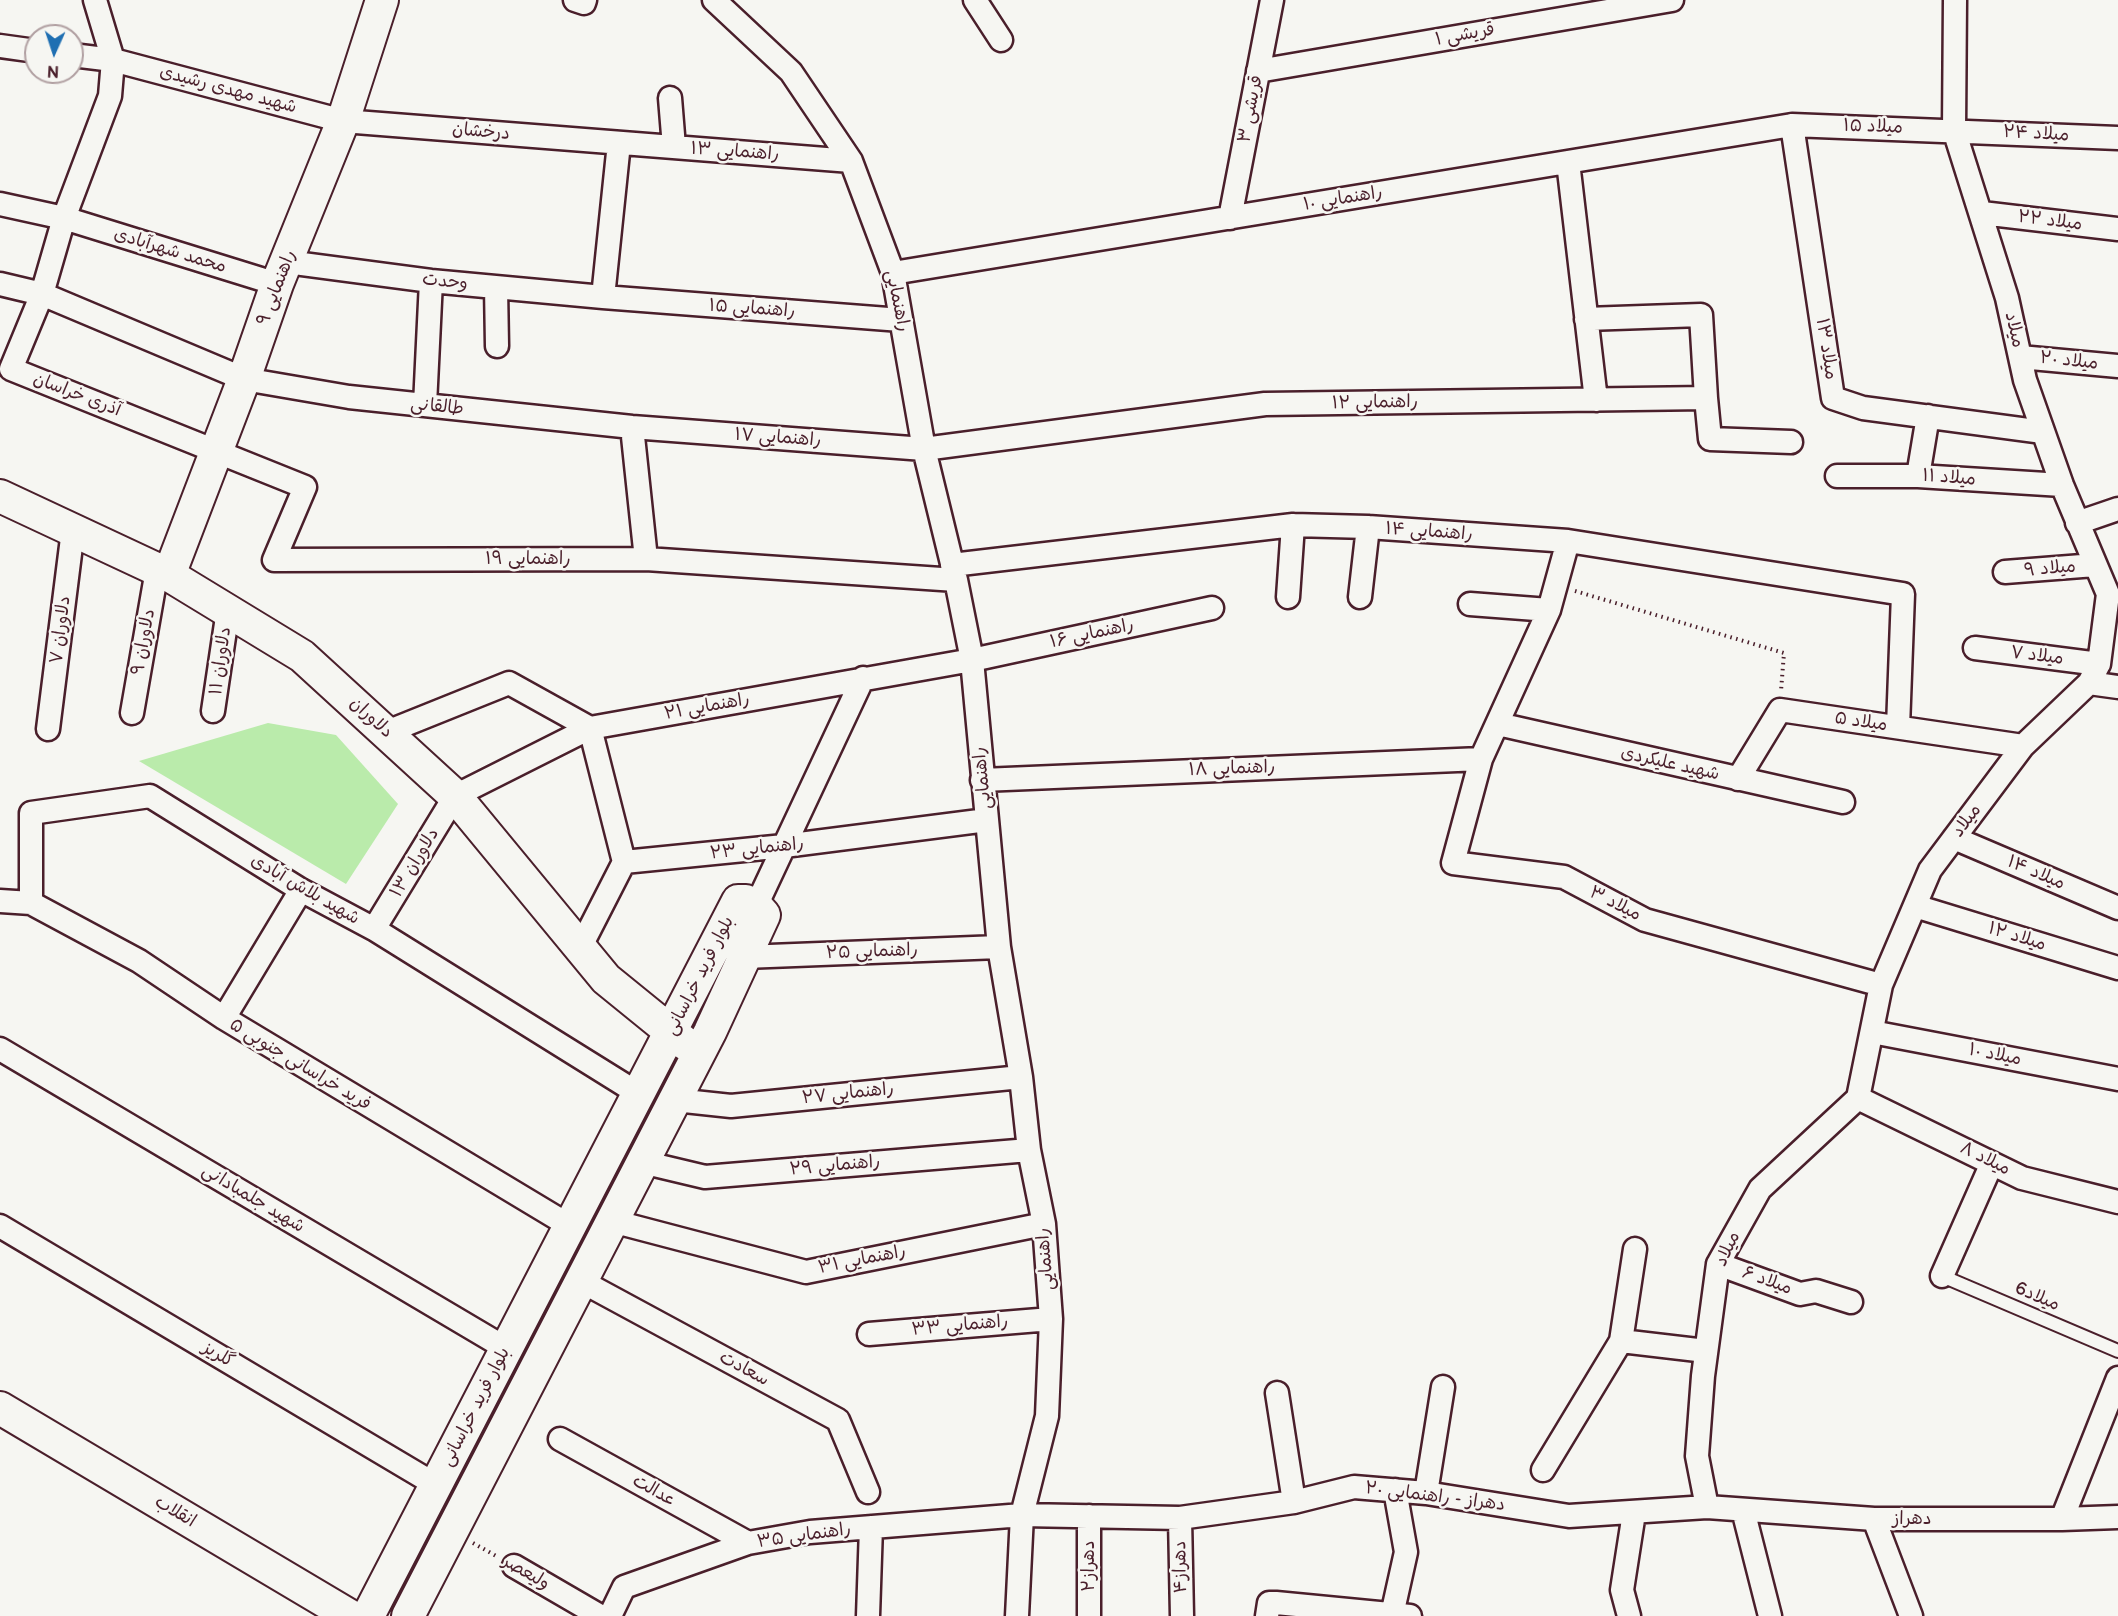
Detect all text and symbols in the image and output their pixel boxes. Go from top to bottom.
street label: قریشی ۱ [1434,19,1496,51]
north arrow [24,24,84,84]
text: N [47,61,60,80]
street label: شهید مهدی رشیدی [157,61,299,119]
street label: قریشی ۳ [1234,73,1268,145]
street label: میلاد ۱۵ [1843,115,1903,139]
street label: درخشان [451,119,511,145]
street label: میلاد ۲۴ [2002,121,2070,147]
street label: راهنمایی ۱۳ [690,138,780,166]
street label: راهنمایی ۱۰ [1302,182,1384,216]
street label: میلاد ۲۲ [2016,206,2084,236]
street label: محمد شهرآبادی [111,224,229,278]
street label: راهنمایی ۹ [253,247,301,329]
street label: راهنمایی [880,268,914,334]
street label: وحدت [421,269,469,295]
street label: راهنمایی ۱۵ [708,295,796,323]
street label: میلاد [1999,310,2029,350]
street label: میلاد ۱۳ [1810,317,1842,381]
street label: میلاد ۲۰ [2039,347,2099,375]
street label: آذری خراسان [30,368,124,422]
street label: راهنمایی ۱۲ [1332,391,1418,415]
street label: طالقانی [409,393,465,421]
street label: راهنمایی ۱۷ [734,424,822,452]
street label: میلاد ۱۱ [1921,465,1977,491]
street label: راهنمایی ۱۴ [1385,518,1473,546]
street label: راهنمایی ۱۹ [485,548,571,570]
street label: میلاد ۹ [2023,556,2077,582]
street label: دلاوران ۷ [46,595,76,665]
street label: دلاوران ۹ [128,607,160,677]
street label: راهنمایی ۱۶ [1048,615,1136,653]
street label: دلاوران ۱۱ [206,625,236,697]
street label: میلاد ۷ [2009,642,2065,670]
street label: راهنمایی ۲۱ [663,689,751,725]
street label: دلاوران [345,693,397,743]
street label: میلاد ۵ [1833,708,1889,736]
street label: شهید علیکردی [1619,742,1721,786]
street label: راهنمایی [969,746,997,810]
street label: راهنمایی ۱۸ [1188,757,1276,781]
street label: میلاد [1948,800,1986,842]
street label: دلاوران ۱۳ [386,824,444,902]
street label: راهنمایی ۲۳ [709,833,805,865]
street label: شهید بلاش آبادی [247,850,363,930]
street label: میلاد ۱۴ [2004,851,2068,895]
street label: میلاد ۳ [1585,882,1645,926]
street label: بلوار فرید خراسانی [661,913,739,1039]
street label: میلاد ۱۲ [1985,918,2049,956]
street label: راهنمایی ۲۵ [826,940,918,964]
street label: فرید خراسانی جنوبی ۵ [225,1014,375,1116]
street label: میلاد ۱۰ [1967,1039,2023,1071]
street label: راهنمایی ۲۷ [801,1078,895,1110]
street label: میلاد ۸ [1956,1138,2014,1180]
street label: راهنمایی ۲۹ [789,1151,881,1181]
street label: شهید جلمبادانی [198,1160,308,1238]
street label: راهنمایی [1033,1227,1059,1291]
street label: میلاد [1711,1228,1745,1270]
street label: راهنمایی ۳۱ [816,1241,908,1279]
street label: میلاد ۶ [1739,1262,1795,1300]
street label: میلاد6 [2011,1278,2063,1316]
street label: راهنمایی ۳۳ [911,1311,1009,1341]
street label: گلریز [198,1337,238,1373]
street label: بلوار فرید خراسانی [437,1344,515,1470]
street label: سعادت [715,1347,773,1391]
street label: عدالت [628,1470,680,1512]
street label: دهراز - راهنمایی ۲۰ [1364,1478,1506,1516]
street label: انقلاب [150,1491,200,1533]
street label: دهراز [1892,1508,1932,1530]
street label: راهنمایی ۳۵ [756,1519,852,1553]
street label: دهراز۲ [1078,1540,1100,1592]
street label: دهراز۴ [1170,1541,1192,1593]
street label: ولیعصر [499,1551,553,1595]

